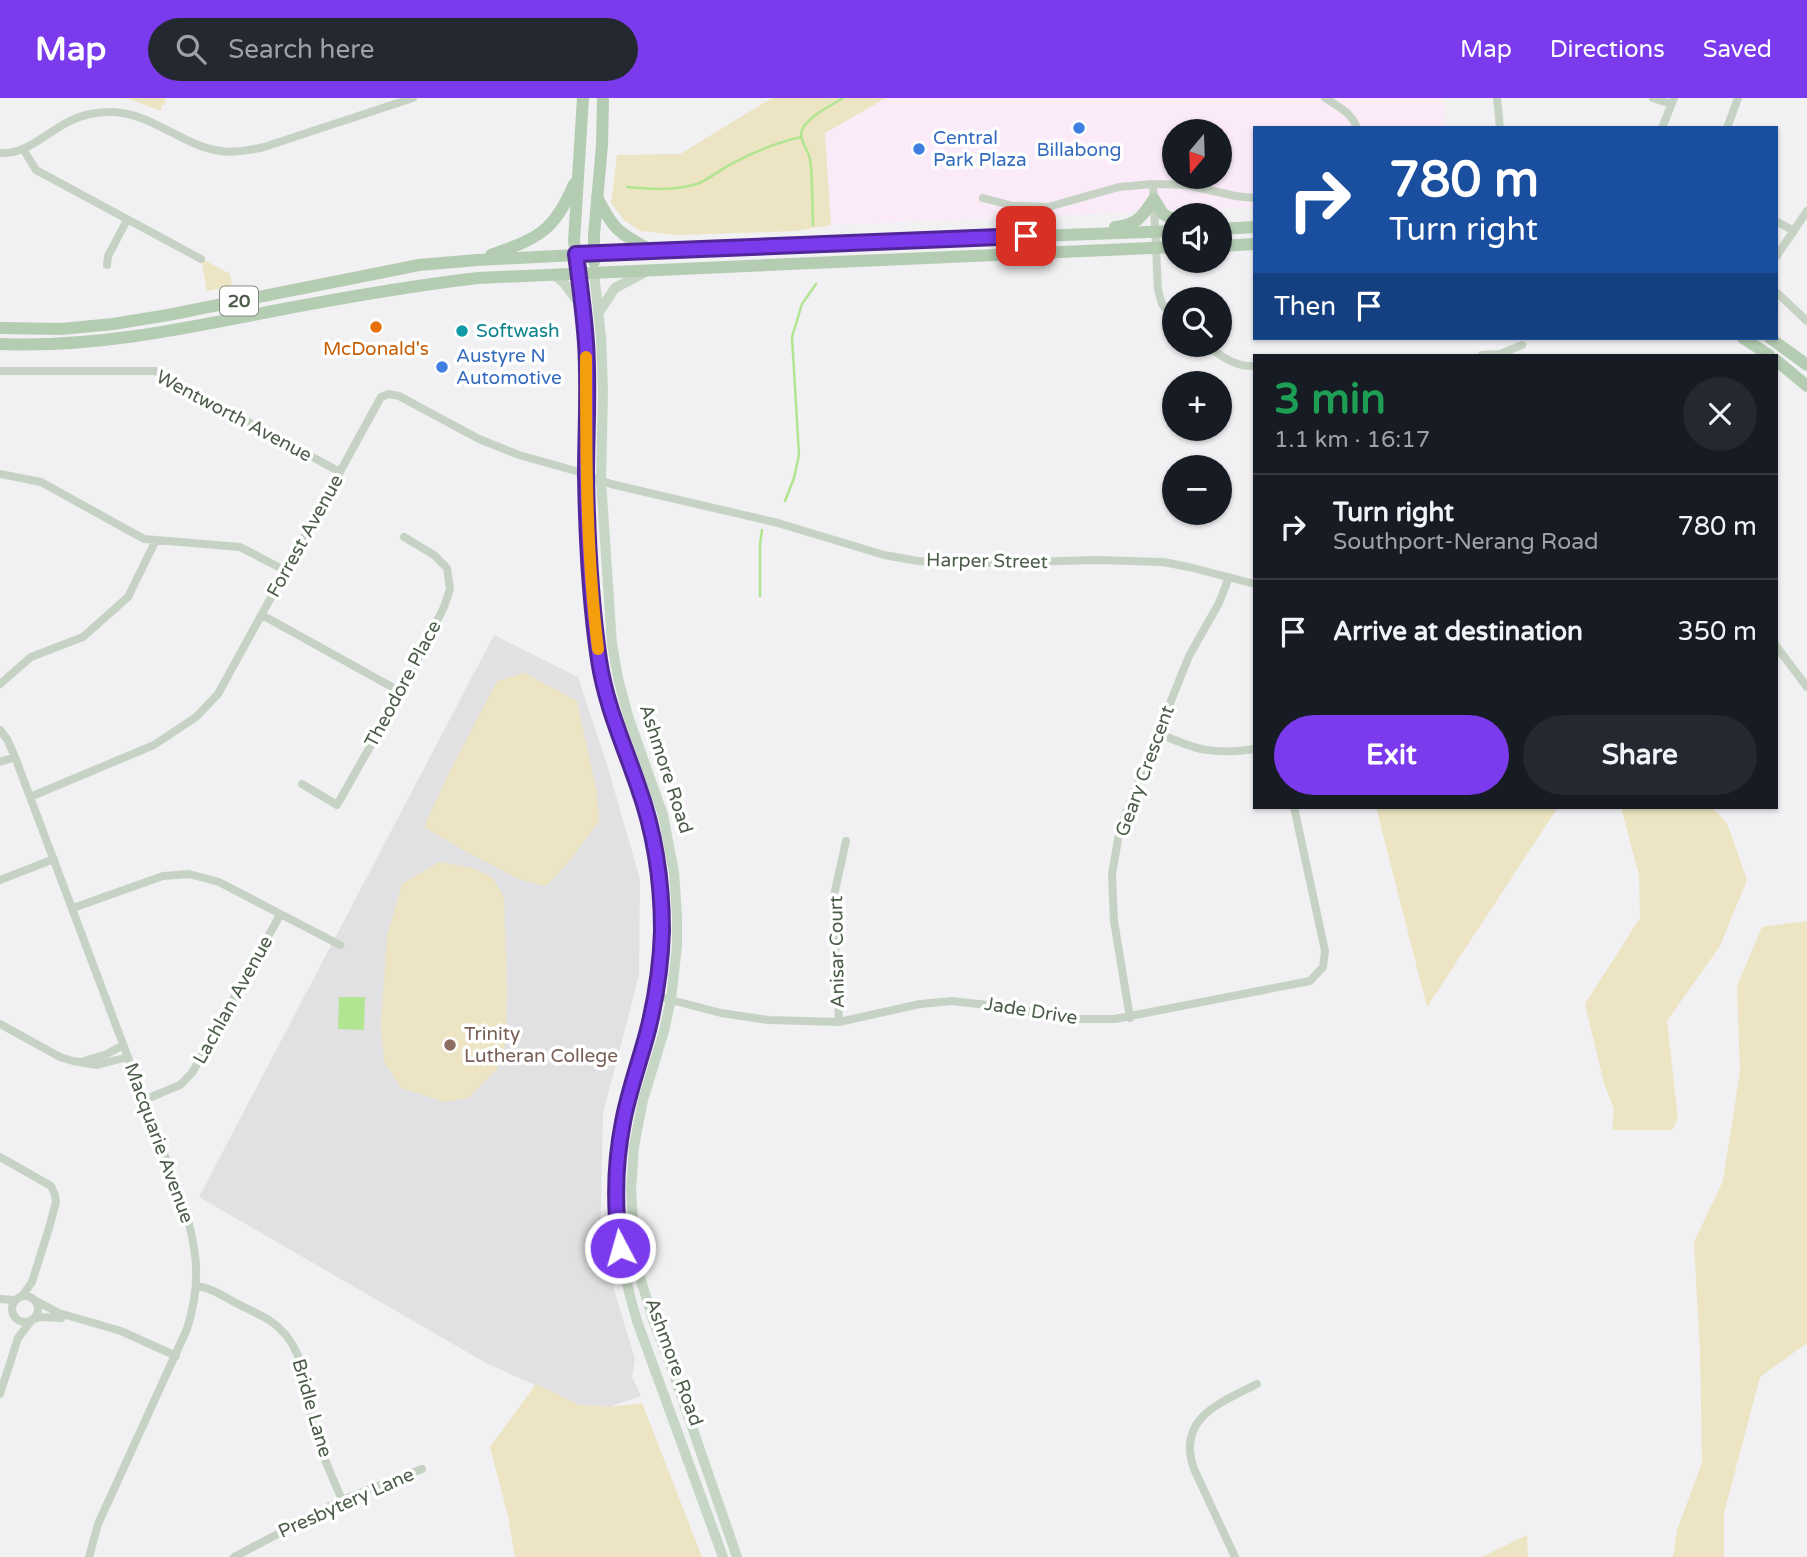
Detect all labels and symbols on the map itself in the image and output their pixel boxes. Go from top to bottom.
north arrow [1162,119,1232,189]
marker: Billabong [1071,120,1087,136]
place label: Central Park Plaza [933,127,1027,171]
place label: Billabong [1037,139,1122,161]
marker: Central Park Plaza [911,141,927,157]
pin [996,206,1056,266]
road number: 20 [220,286,258,316]
marker: McDonald's [368,319,384,335]
place label: Softwash [476,320,560,342]
marker: Softwash [454,323,470,339]
place label: McDonald's [323,338,429,360]
place label: Austyre N Automotive [456,345,562,389]
marker: Austyre N Automotive [434,359,450,375]
street label: Wentworth Avenue [152,366,316,466]
street label: Forrest Avenue [262,471,348,601]
street label: Harper Street [926,549,1048,573]
street label: Theodore Place [360,617,446,751]
street label: Ashmore Road [635,702,697,836]
street label: Geary Crescent [1111,703,1179,839]
street label: Anisar Court [825,895,849,1009]
street label: Lachlan Avenue [189,932,277,1068]
street label: Jade Drive [983,993,1079,1029]
place label: Trinity Lutheran College [464,1023,618,1067]
marker: Trinity Lutheran College [442,1037,458,1053]
street label: Macquarie Avenue [120,1060,198,1226]
position arrow [583,1211,657,1285]
street label: Ashmore Road [641,1295,707,1429]
street label: Bridle Lane [287,1356,337,1460]
street label: Presbytery Lane [275,1463,417,1543]

